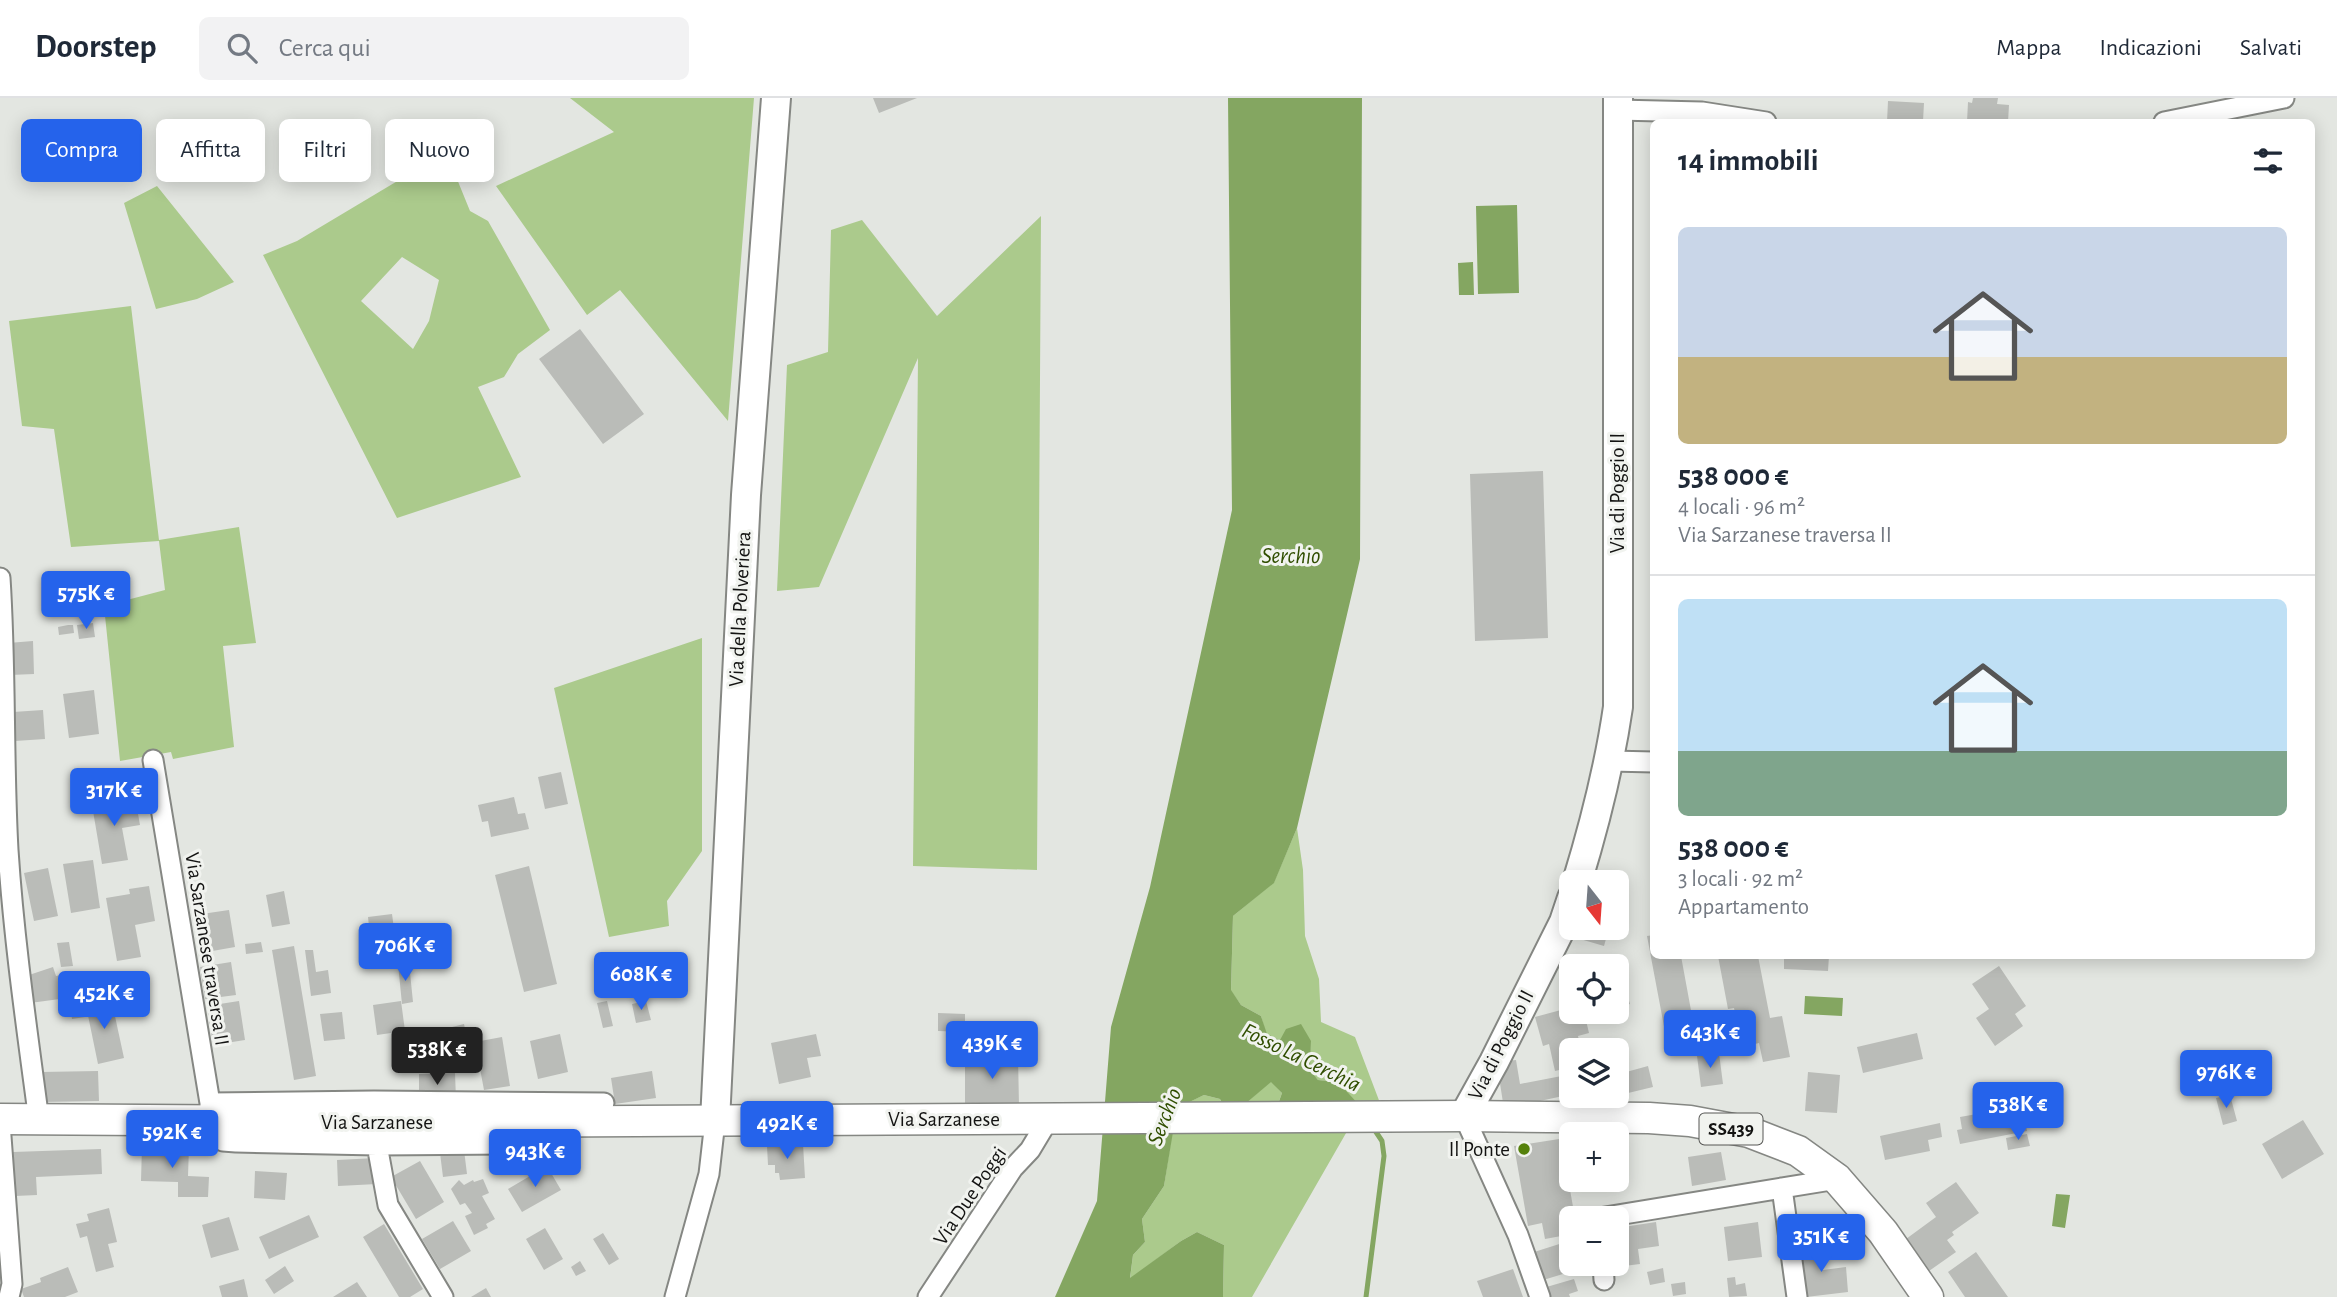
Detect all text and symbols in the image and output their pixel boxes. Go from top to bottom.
search box [199,17,689,80]
icon: search [223,29,261,67]
text: Doorstep [35,31,157,64]
text: Cerca qui [279,35,371,61]
text: Mappa [1996,36,2061,60]
text: Indicazioni [2099,36,2202,60]
text: Salvati [2240,36,2302,60]
chip: Compra [21,119,142,182]
chip: Affitta [156,119,265,182]
chip: Filtri [279,119,371,182]
chip: Nuovo [385,119,494,182]
icon: filters [2249,142,2287,180]
text: 14 immobili [1678,146,1819,176]
icon: home [1920,273,2046,399]
street label: Via di Poggio II [1607,433,1628,553]
text: 538 000 € [1678,461,1789,491]
text: 4 locali · 96 m² [1678,496,1805,519]
text: Via Sarzanese traversa II [1678,524,1892,547]
street label: Via della Polveriera [725,530,755,687]
water label: Serchio [1261,545,1321,568]
pin: 575K € [29,572,143,631]
text: 575K € [57,582,115,605]
icon: home [1920,645,2046,771]
pin: 317K € [57,768,171,828]
text: 317K € [86,779,142,802]
text: 538 000 € [1678,833,1789,863]
street label: Via Sarzanese traversa II [181,851,233,1047]
text: 3 locali · 92 m² [1678,868,1803,891]
north arrow [1559,870,1629,940]
map controls [1559,870,1629,1276]
text: Appartamento [1678,896,1809,919]
pin: 706K € [348,924,462,983]
text: 706K € [375,934,435,957]
pin: 608K € [584,953,698,1012]
button: locate [1559,954,1629,1024]
text: 608K € [610,963,672,986]
pin: 452K € [47,972,161,1031]
text: 452K € [74,982,134,1005]
street label: Via di Poggio II [1464,987,1538,1103]
pin: 643K € [1653,1010,1767,1070]
water label: Fosso La Cerchia [1238,1019,1364,1097]
pin: 439K € [935,1021,1049,1081]
text: 643K € [1680,1021,1740,1044]
pin: 538K € [380,1028,494,1087]
text: 439K € [962,1032,1022,1055]
text: 538K € [408,1038,466,1061]
button: layers [1559,1038,1629,1108]
pin: 976K € [2169,1051,2283,1110]
text: 976K € [2196,1061,2256,1084]
pin: 538K € [1961,1082,2075,1142]
water label: Serchio [1144,1085,1186,1149]
text: 538K € [1989,1093,2047,1116]
pin: 492K € [730,1102,844,1161]
street label: Via Sarzanese [888,1109,1000,1130]
pin: 592K € [115,1110,229,1170]
street label: Via Sarzanese [321,1112,433,1133]
text: 492K € [756,1112,818,1135]
road number: SS439 [1700,1113,1762,1144]
text: 592K € [142,1121,202,1144]
button: + [1559,1122,1629,1192]
pin: 943K € [478,1130,592,1189]
place label: Il Ponte [1449,1139,1510,1160]
text: 943K € [505,1140,565,1163]
marker: Il Ponte [1516,1141,1532,1157]
street label: Via Due Poggi [930,1143,1010,1249]
button: − [1559,1206,1629,1276]
pin: 351K € [1764,1214,1878,1274]
text: 351K € [1793,1225,1849,1248]

